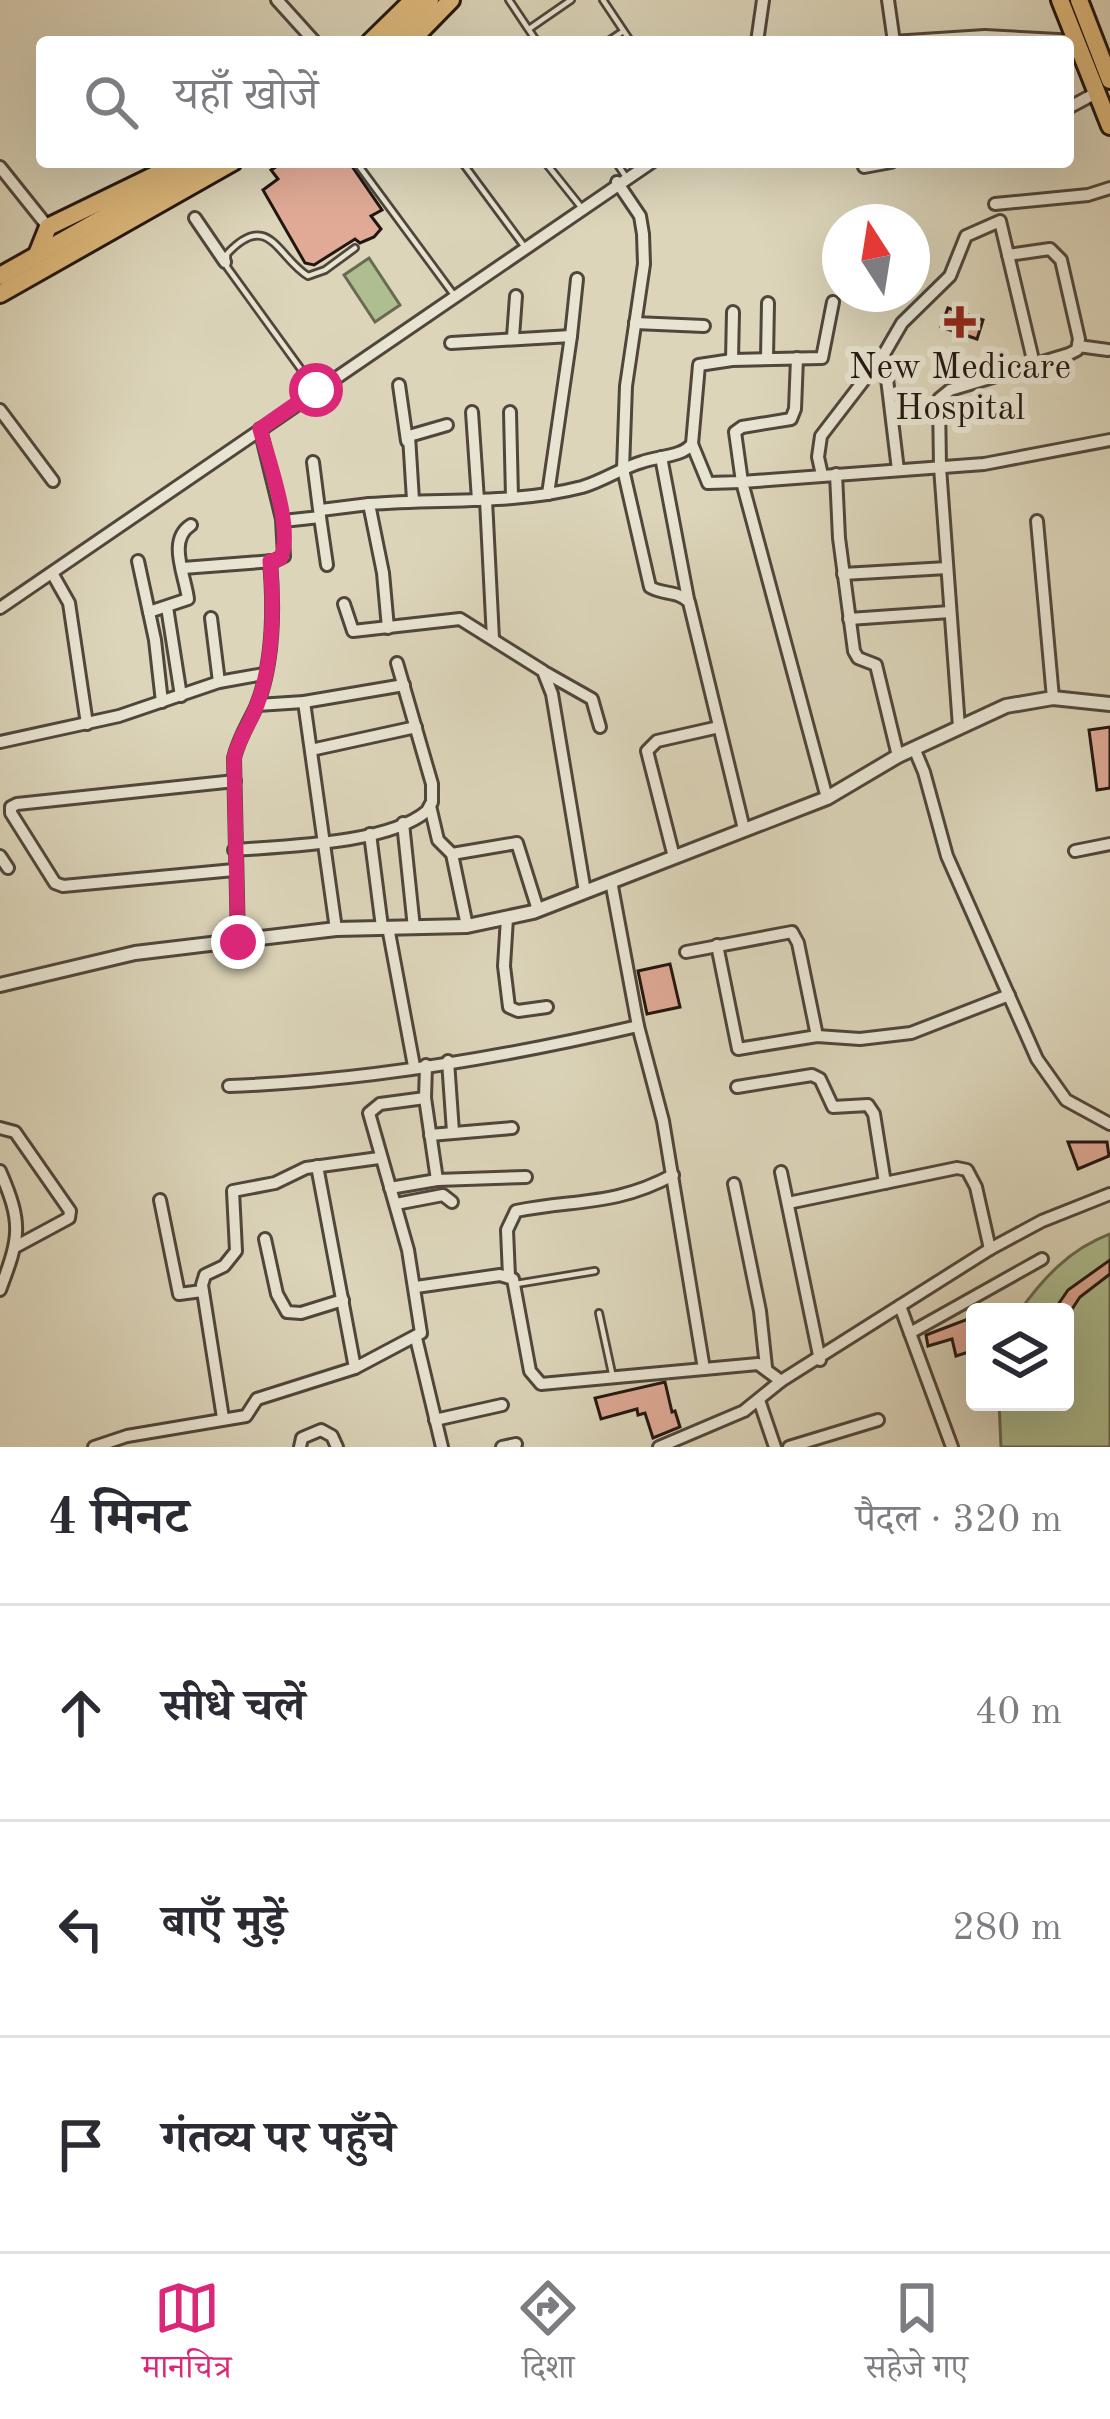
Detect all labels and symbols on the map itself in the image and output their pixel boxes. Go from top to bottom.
north arrow [822,204,930,312]
marker: New Medicare Hospital [944,306,976,338]
place label: New Medicare Hospital [849,351,1071,428]
route start [289,363,343,417]
route end [211,915,265,969]

